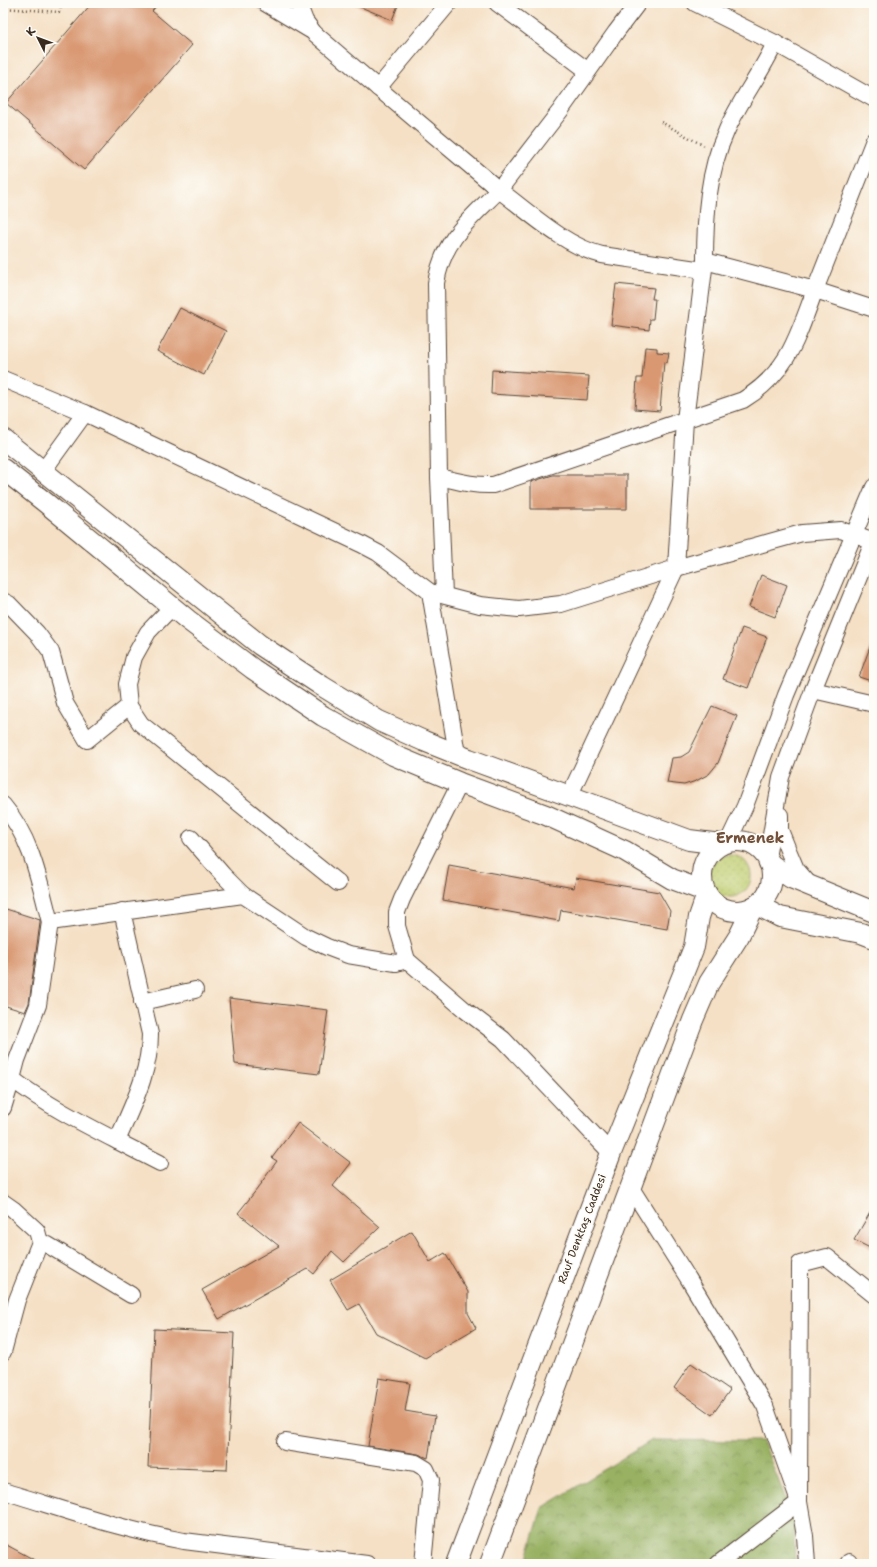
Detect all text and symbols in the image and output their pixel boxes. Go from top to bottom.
north arrow [18,18,58,58]
text: K [23,23,39,39]
district label: Ermenek [716,828,785,848]
street label: Rauf Denktaş Caddesi [554,1172,610,1286]

